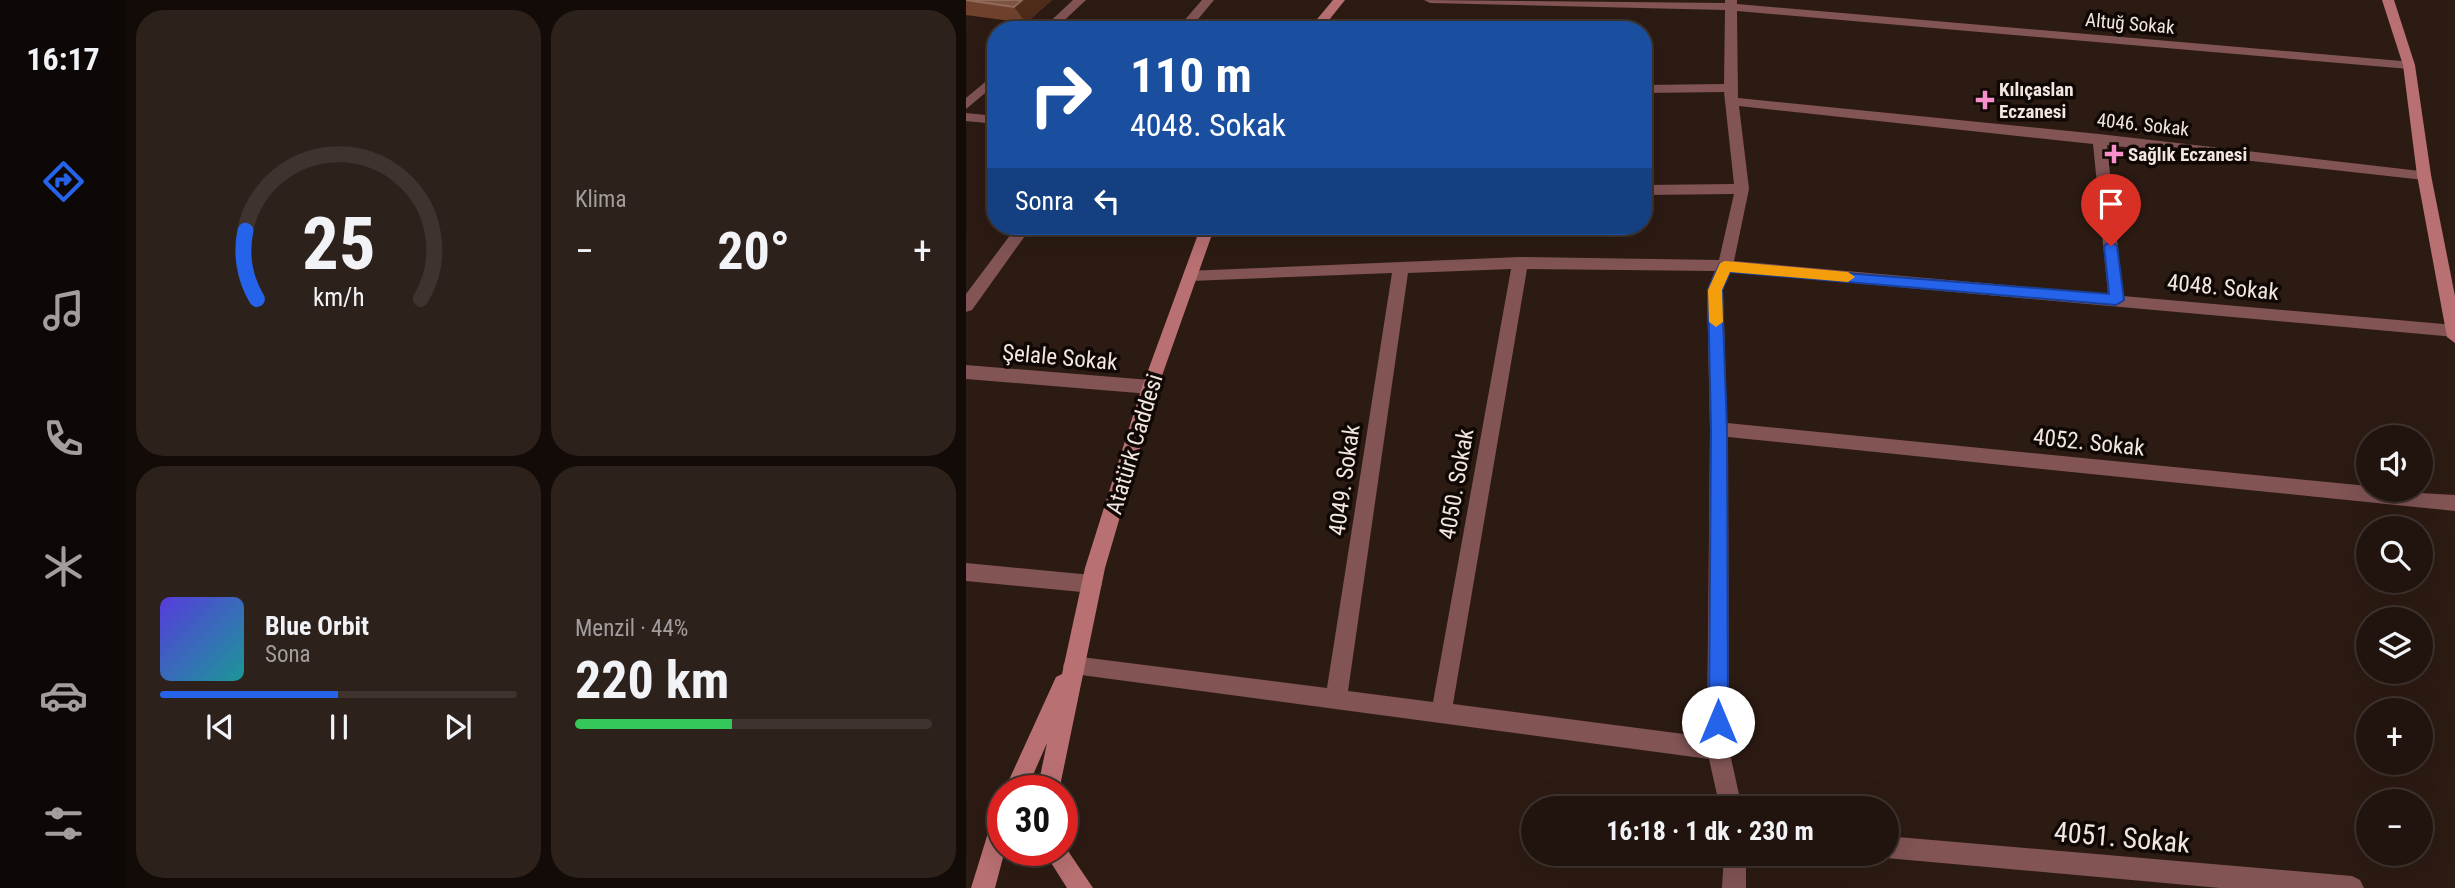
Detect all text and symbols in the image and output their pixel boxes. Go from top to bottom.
street label: Altuğ Sokak [2084,8,2176,39]
text: 16:17 [26,40,100,78]
text: 110 m [1130,47,1252,104]
icon: right [1015,49,1106,140]
place label: Kılıçaslan Eczanesi [1999,78,2074,123]
marker: Kılıçaslan Eczanesi [1977,92,1993,108]
text: 4048. Sokak [1130,106,1286,144]
street label: 4046. Sokak [2096,108,2191,141]
place label: Sağlık Eczanesi [2128,143,2247,166]
marker: Sağlık Eczanesi [2106,146,2122,162]
icon: directions [39,157,88,206]
pin [2081,174,2141,246]
icon: left [1088,182,1126,220]
icon: arrive [2092,185,2130,223]
text: Klima [575,186,626,213]
text: Sonra [1015,186,1074,216]
text: 25 [302,201,375,287]
text: 20° [717,221,790,282]
text: − [575,229,594,273]
text: + [913,229,932,273]
street label: 4048. Sokak [2166,269,2281,306]
text: km/h [313,283,364,312]
icon: music [39,286,88,335]
street label: Şelale Sokak [1001,339,1119,376]
street label: Atatürk Caddesi [1100,371,1169,517]
icon: phone [39,414,88,463]
street label: 4049. Sokak [1323,422,1366,537]
street label: 4052. Sokak [2032,423,2147,462]
map controls [2356,425,2433,866]
button: sound [2356,425,2433,502]
street label: 4050. Sokak [1433,426,1480,542]
button: search [2356,516,2433,593]
icon: climate [39,542,88,591]
button: layers [2356,607,2433,684]
text: Blue Orbit [265,611,369,641]
text: Menzil · 44% [575,615,688,642]
text: Sona [265,641,311,668]
text: 220 km [575,650,729,711]
icon: car [39,671,88,720]
position arrow [1681,685,1755,759]
button: + [2356,698,2433,775]
icon: previous [201,708,239,746]
icon: pause [320,708,358,746]
icon: next [439,708,477,746]
speed limit sign: 30 [987,775,1078,866]
button: − [2356,789,2433,866]
icon: filters [39,799,88,848]
street label: 4051. Sokak [2053,815,2192,860]
text: 16:18 · 1 dk · 230 m [1606,816,1814,846]

